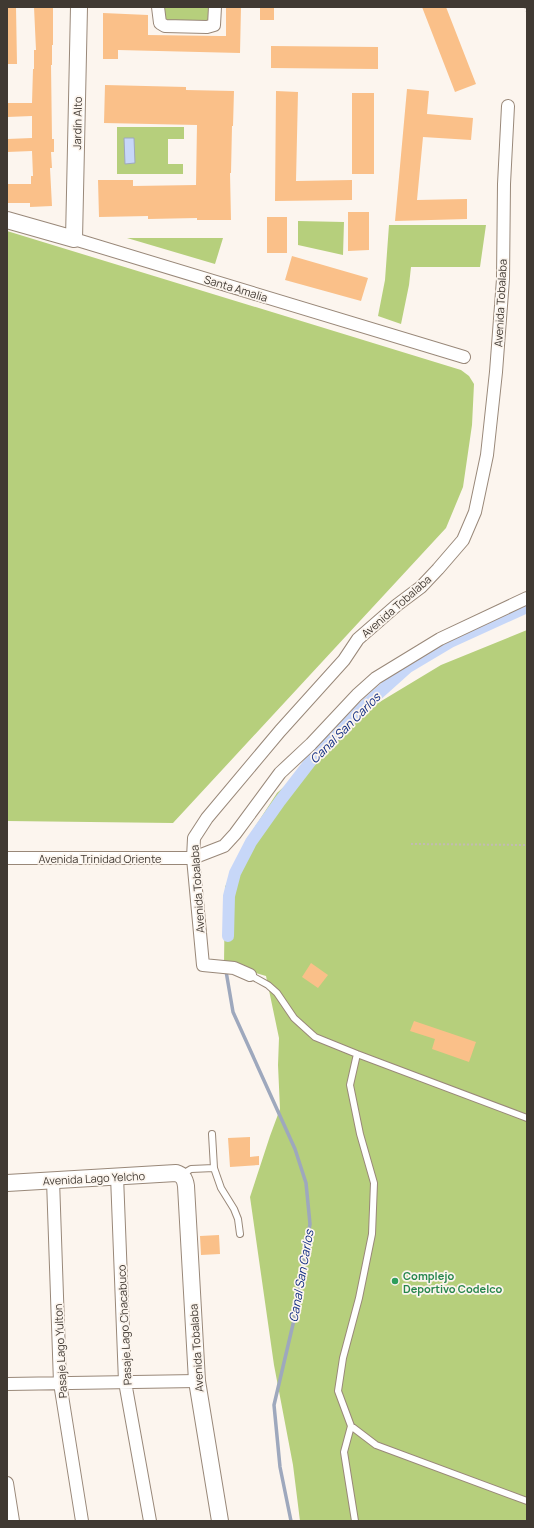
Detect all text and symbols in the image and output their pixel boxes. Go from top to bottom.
street label: Jardín Alto [69,96,85,150]
street label: Avenida Tobalaba [490,259,510,347]
street label: Santa Amalia [202,271,270,305]
street label: Avenida Tobalaba [358,571,434,641]
water label: Canal San Carlos [306,688,385,767]
street label: Avenida Tobalaba [186,844,208,934]
street label: Avenida Trinidad Oriente [39,851,162,866]
street label: Avenida Lago Yelcho [42,1168,146,1188]
water label: Canal San Carlos [285,1227,318,1324]
street label: Pasaje Lago Chacabuco [113,1264,135,1386]
place label: Complejo Deportivo Codelco [403,1268,502,1296]
marker: Complejo Deportivo Codelco [390,1276,400,1286]
street label: Pasaje Lago Yulton [50,1303,70,1399]
street label: Avenida Tobalaba [185,1303,207,1393]

